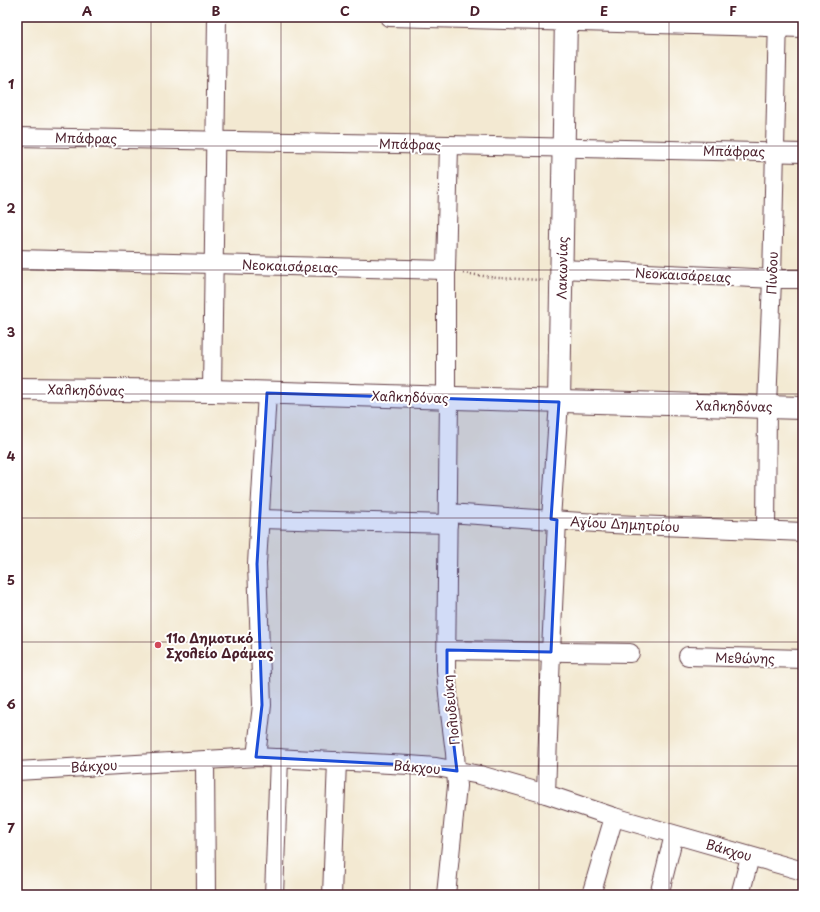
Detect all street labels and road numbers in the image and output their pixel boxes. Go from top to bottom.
street label: Μπάφρας [55,127,117,148]
street label: Μπάφρας [379,133,441,154]
street label: Μπάφρας [703,140,765,161]
street label: Λακωνίας [551,236,572,300]
street label: Πίνδου [761,251,782,295]
street label: Νεοκαισάρειας [242,254,339,277]
street label: Νεοκαισάρειας [634,262,732,287]
street label: Χαλκηδόνας [47,379,125,400]
street label: Χαλκηδόνας [371,386,449,407]
street label: Χαλκηδόνας [695,395,773,416]
street label: Αγίου Δημητρίου [570,511,680,536]
street label: Μεθώνης [715,647,775,668]
street label: Πολυδεύκη [437,674,464,746]
street label: Βάκχου [70,755,118,776]
street label: Βάκχου [393,755,441,778]
street label: Βάκχου [704,834,754,865]

